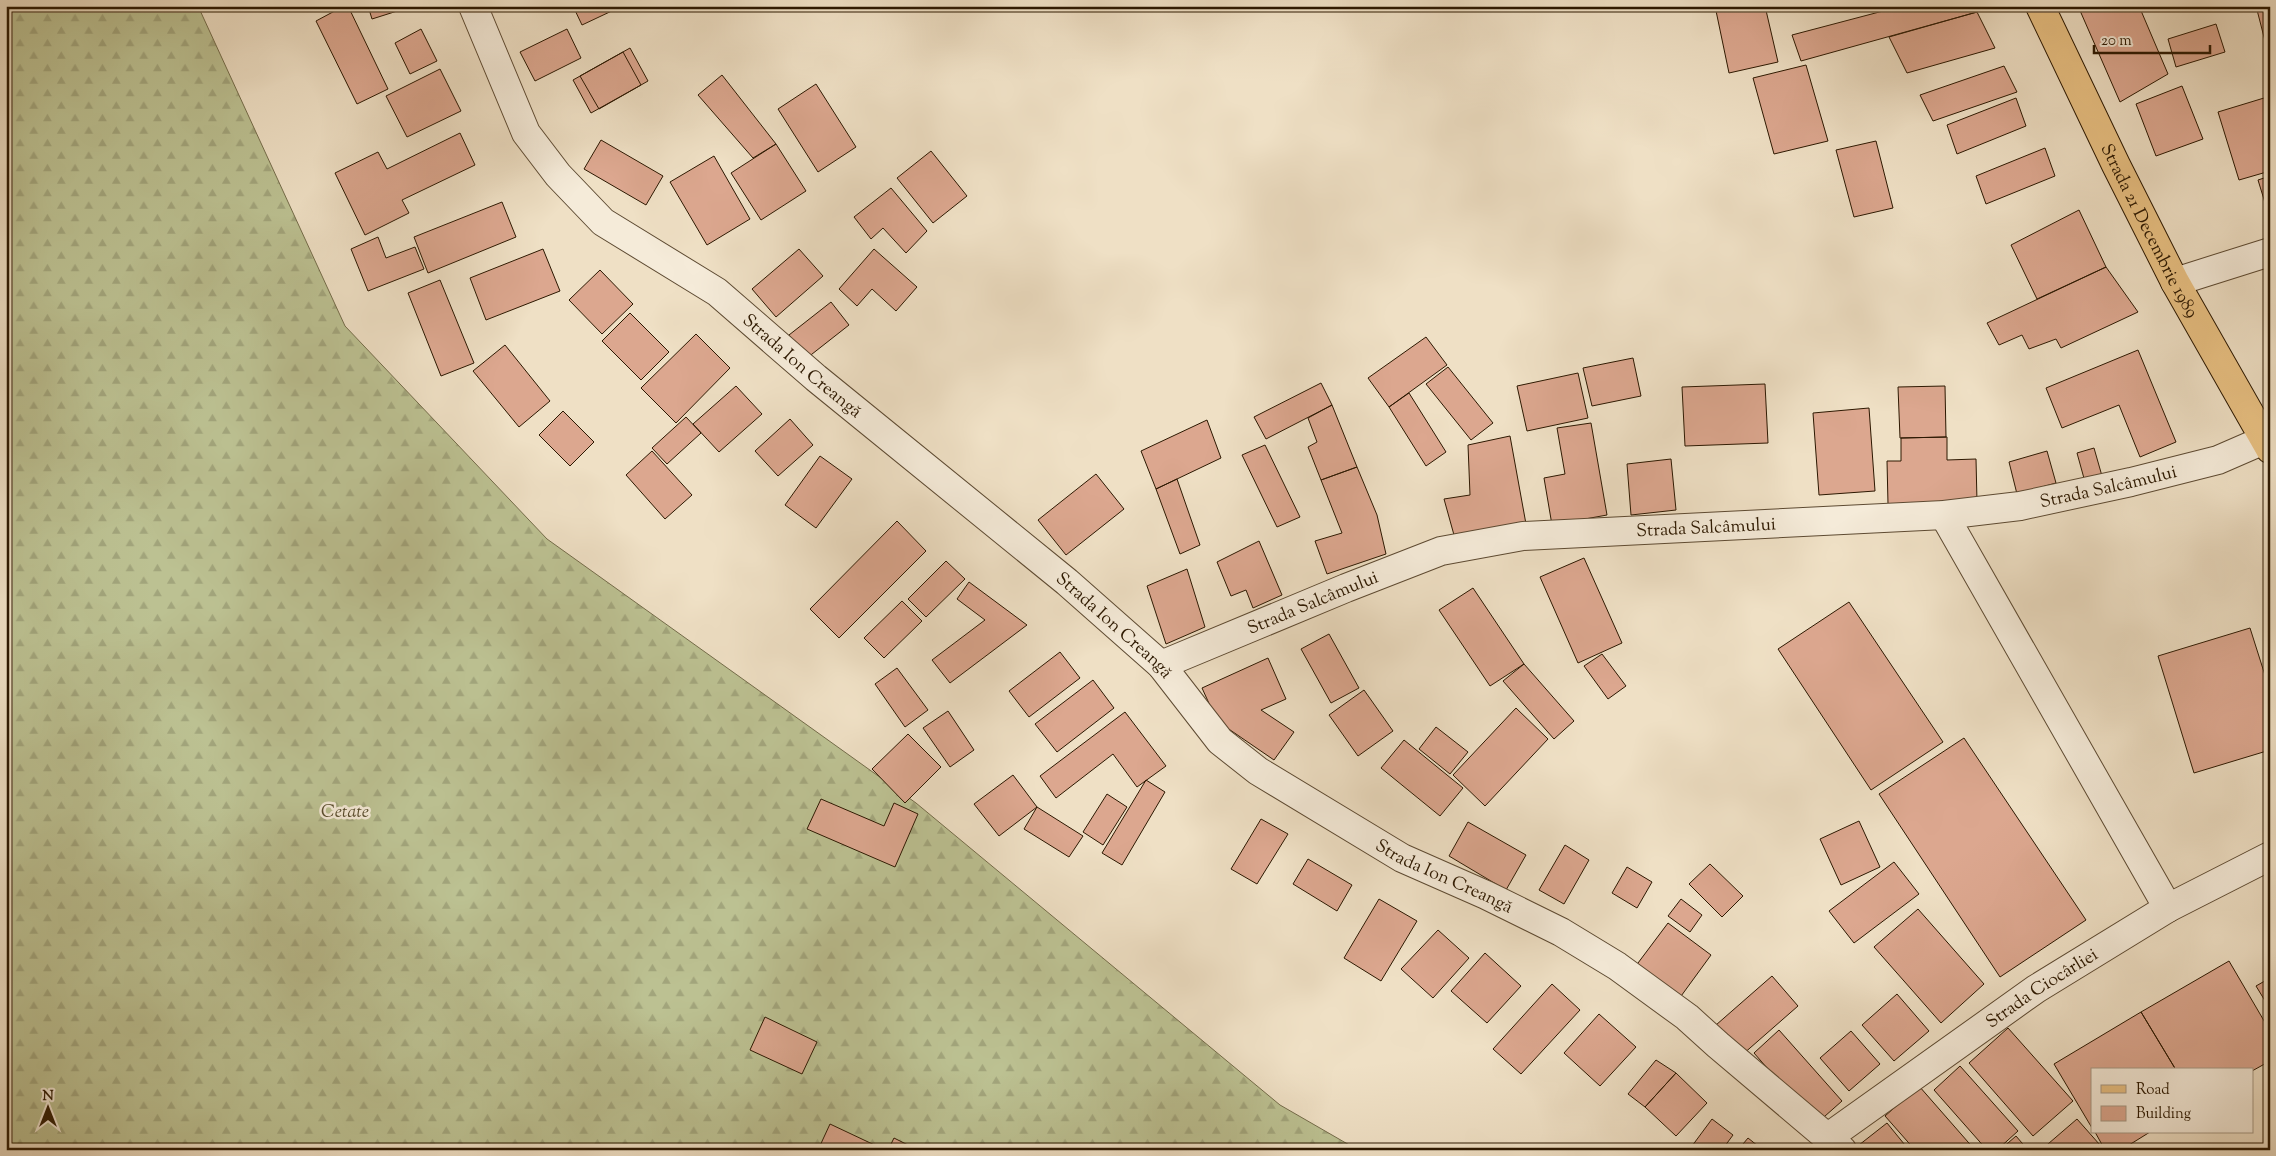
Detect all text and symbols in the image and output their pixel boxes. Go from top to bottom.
scale bar [2094,22,2210,54]
text: 20 m [2101,31,2132,52]
street label: Strada 21 Decembrie 1989 [2093,140,2204,324]
street label: Strada Ion Creangă [736,309,867,425]
street label: Strada Salcâmului [2038,460,2180,516]
street label: Strada Salcâmului [1636,512,1777,545]
street label: Strada Salcâmului [1244,566,1383,643]
street label: Strada Ion Creangă [1049,567,1178,685]
park label: Cetate [321,800,369,826]
street label: Strada Ion Creangă [1370,834,1517,921]
street label: Strada Ciocârliei [1981,943,2104,1036]
legend [2091,1068,2254,1134]
text: Road [2136,1080,2170,1101]
north arrow [22,1084,72,1134]
text: N [42,1087,54,1107]
text: Building [2136,1104,2191,1125]

